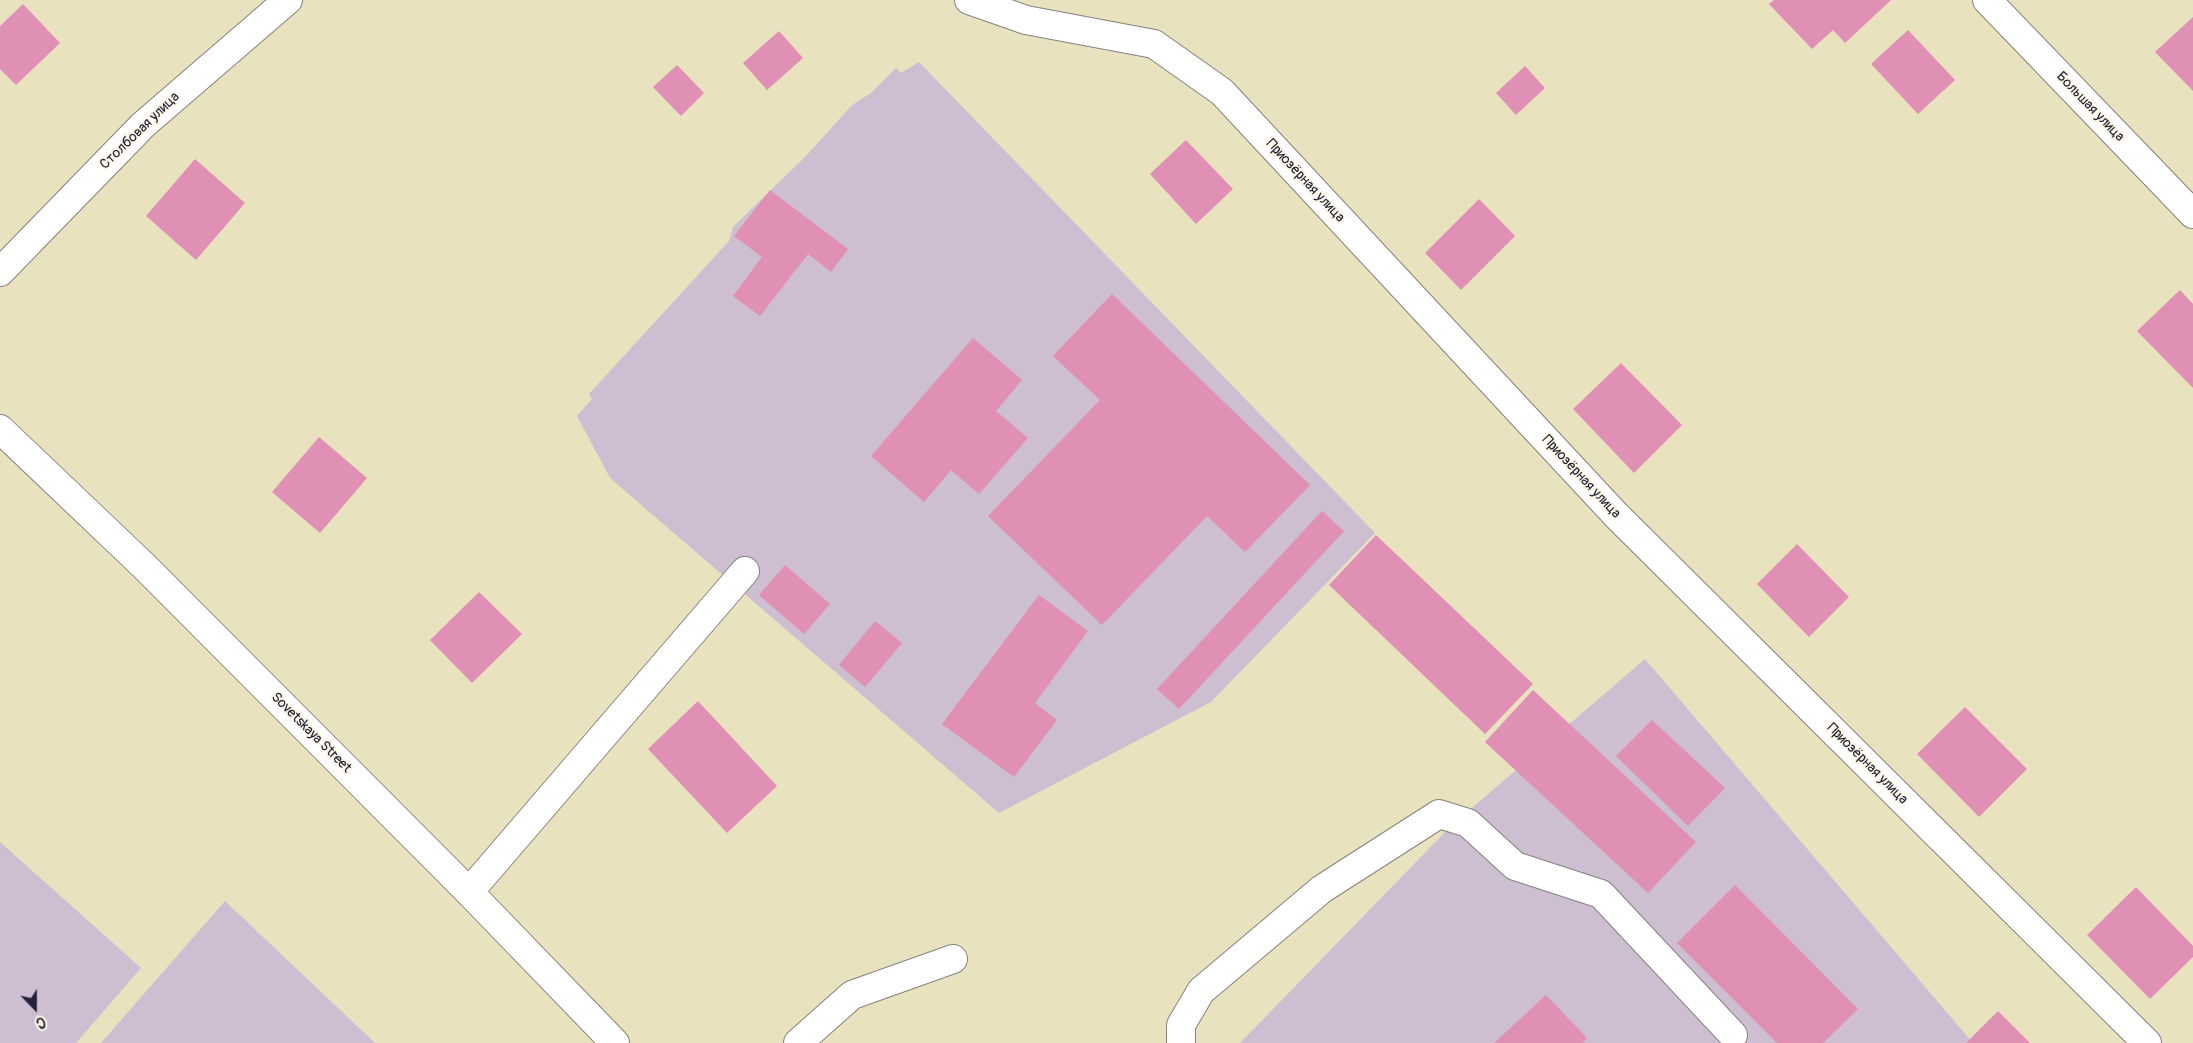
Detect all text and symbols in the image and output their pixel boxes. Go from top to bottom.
street label: Большая улица [2052,69,2128,145]
street label: Столбовая улица [97,89,183,173]
street label: Приозёрная улица [1262,136,1348,226]
street label: Приозёрная улица [1538,432,1624,522]
street label: Sovetskaya Street [267,689,355,777]
street label: Приозёрная улица [1823,720,1911,808]
north arrow [10,983,60,1033]
text: С [34,1013,48,1032]

